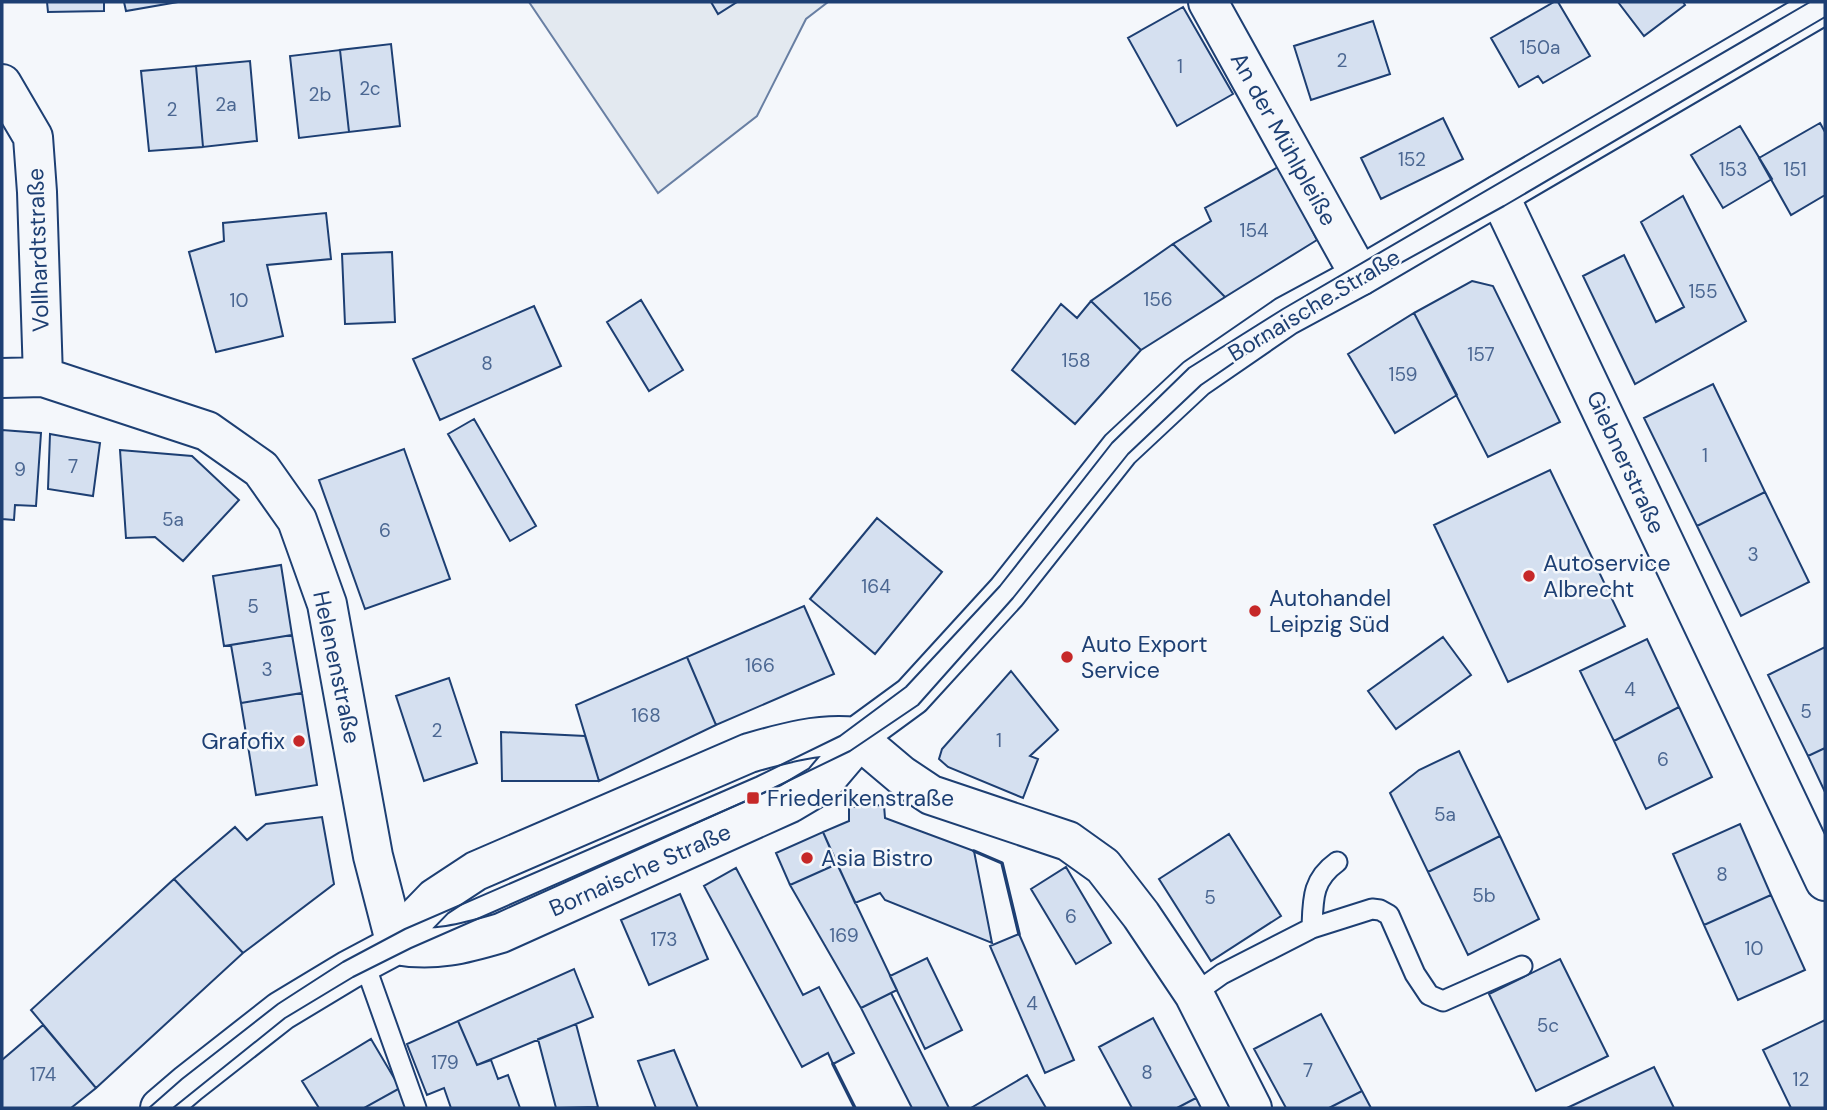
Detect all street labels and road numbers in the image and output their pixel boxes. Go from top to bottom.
street label: An der Mühlpleiße [1224,47,1344,231]
street label: Vollhardtstraße [20,167,56,333]
street label: Bornaische Straße [1222,242,1406,368]
street label: Giebnerstraße [1580,386,1672,538]
street label: Helenenstraße [306,588,368,746]
street label: Bornaische Straße [545,817,735,923]

